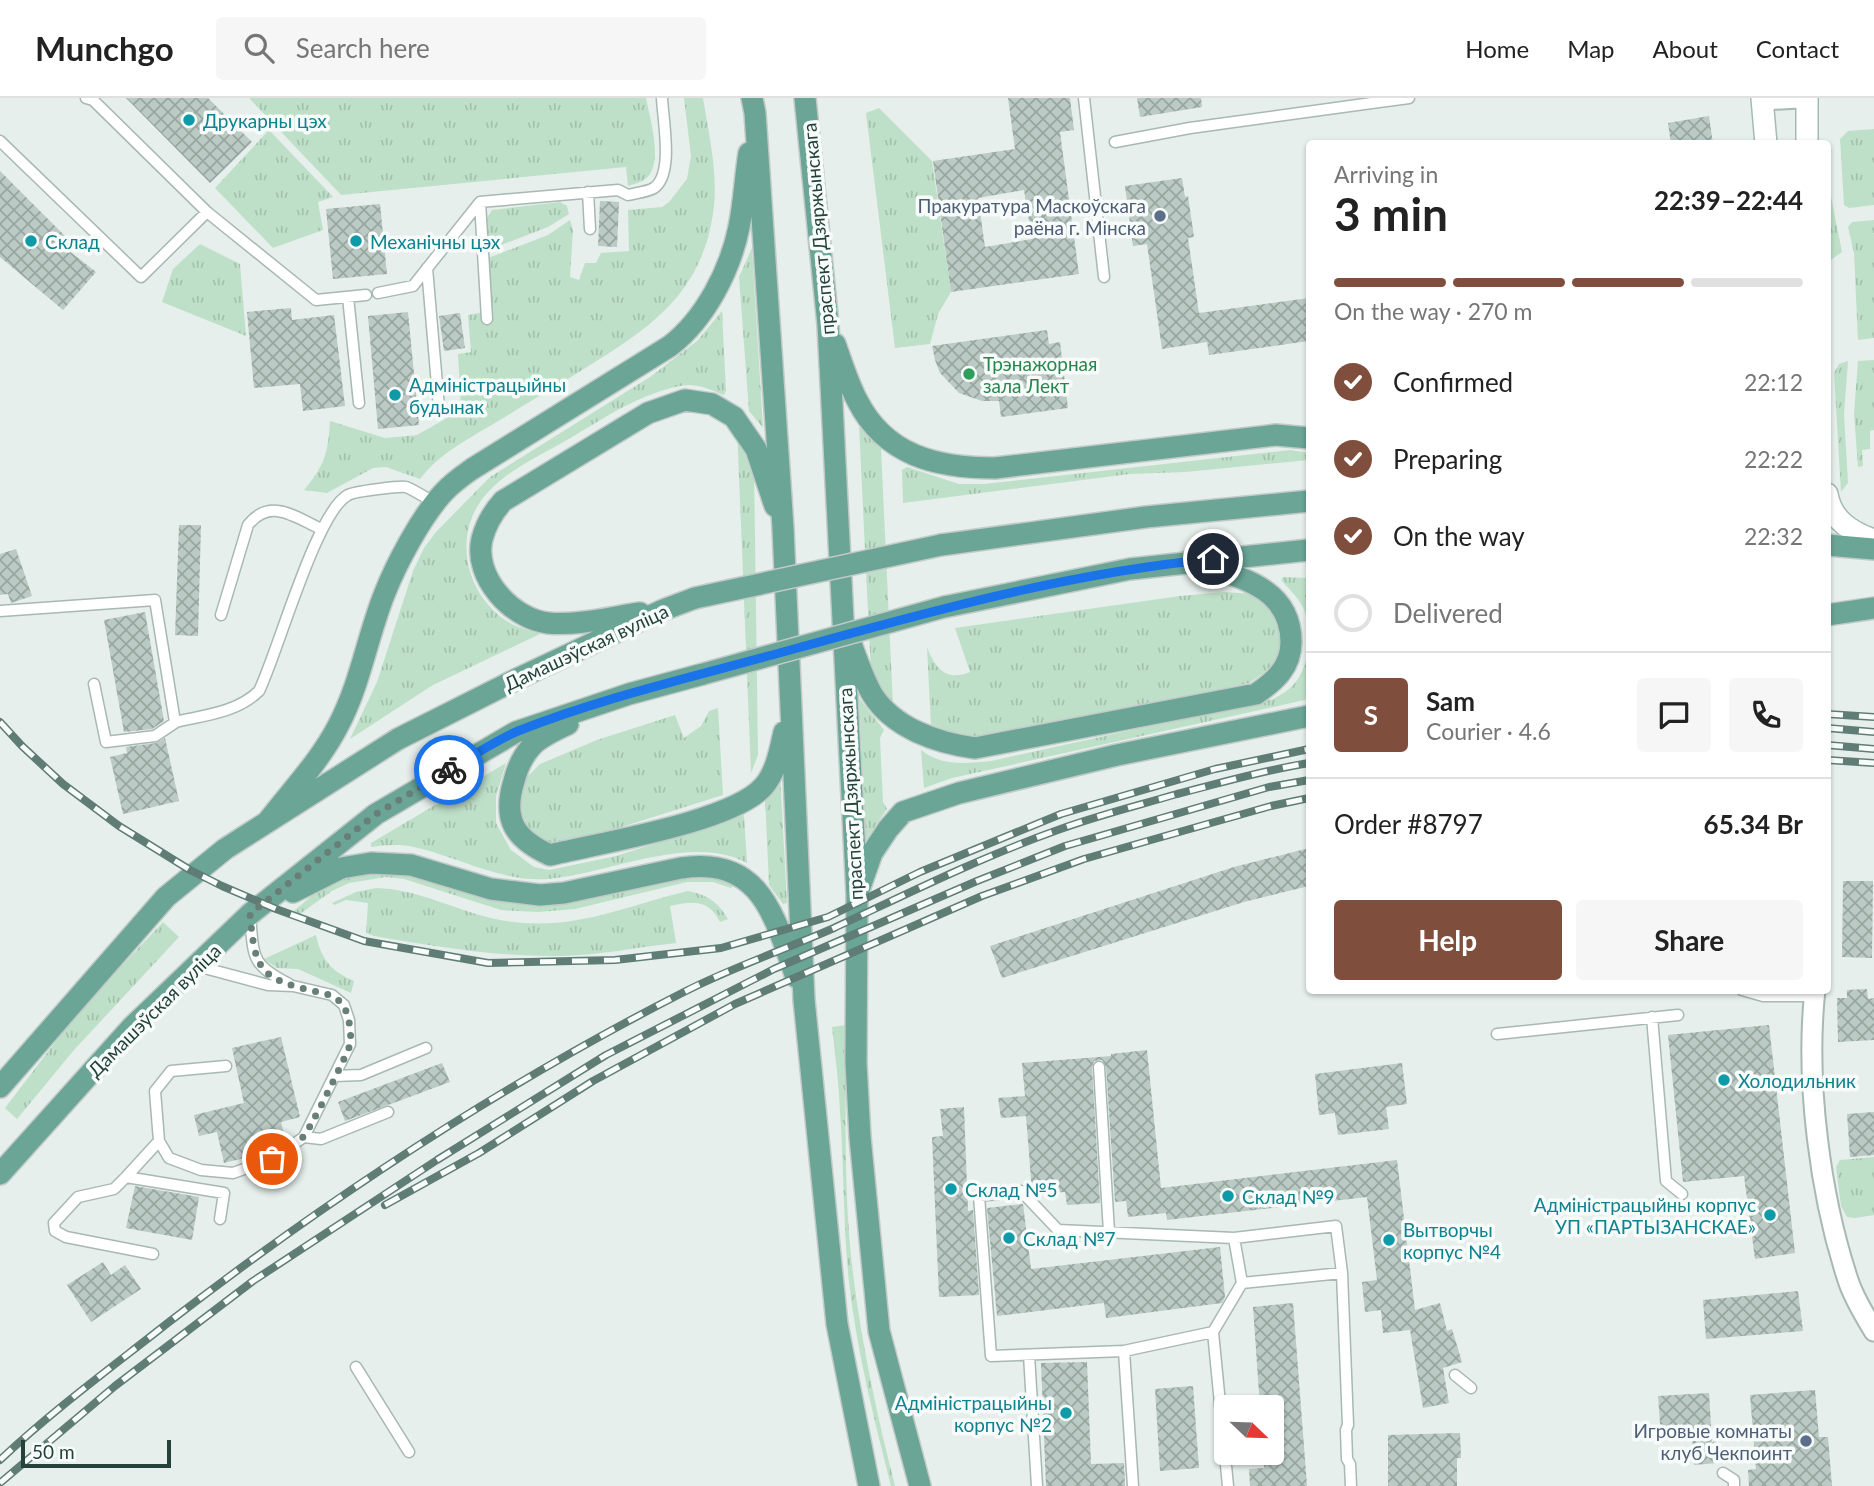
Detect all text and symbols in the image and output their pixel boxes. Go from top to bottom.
search box [216,17,706,80]
text: Munchgo [35,28,174,68]
icon: search [240,29,278,67]
text: Search here [296,32,430,64]
text: Home [1465,34,1529,63]
text: Map [1567,34,1615,63]
text: About [1653,34,1718,63]
text: Contact [1756,34,1839,63]
place label: Друкарны цэх [203,109,327,132]
marker: Друкарны цэх [181,112,197,128]
street label: праспект Дзяржынскага [797,122,839,336]
text: Arriving in [1334,160,1438,188]
text: 22:39–22:44 [1654,184,1803,216]
text: 3 min [1334,186,1448,241]
place label: Пракуратура Маскоўскага раёна г. Мінска [917,194,1146,239]
marker: Пракуратура Маскоўскага раёна г. Мінска [1152,208,1168,224]
place label: Склад [45,230,100,253]
place label: Механічны цэх [370,230,501,253]
marker: Склад [23,233,39,249]
marker: Механічны цэх [348,233,364,249]
text: On the way · 270 m [1334,297,1533,325]
place label: Трэнажорная зала Лект [983,352,1097,397]
icon: check [1334,363,1372,401]
marker: Трэнажорная зала Лект [961,366,977,382]
text: Confirmed [1393,366,1513,398]
text: 22:12 [1744,368,1803,396]
place label: Адміністрацыйны будынак [409,373,566,418]
marker: Адміністрацыйны будынак [387,387,403,403]
icon: check [1334,440,1372,478]
text: Preparing [1393,443,1502,475]
text: 22:22 [1744,445,1803,473]
icon: check [1334,517,1372,555]
text: On the way [1393,520,1525,552]
text: 22:32 [1744,522,1803,550]
pin [1183,529,1243,589]
icon: home [1194,540,1232,578]
text: Delivered [1393,597,1503,629]
street label: Дамашэўская вуліца [500,599,672,695]
button: chat [1637,678,1711,752]
button: phone [1729,678,1803,752]
text: Sam [1426,685,1475,717]
street label: праспект Дзяржынскага [833,687,867,901]
text: S [1364,699,1378,731]
text: Courier · 4.6 [1426,717,1551,745]
courier [414,735,484,805]
icon: bike [430,751,468,789]
text: Order #8797 [1334,808,1483,840]
text: 65.34 Br [1704,808,1803,840]
button: Help [1334,900,1562,980]
button: Share [1576,900,1803,980]
street label: Дамашэўская вуліца [83,939,225,1081]
place label: Холодильник [1738,1069,1856,1092]
marker: Холодильник [1716,1072,1732,1088]
pin [242,1129,302,1189]
icon: bag [253,1140,291,1178]
place label: Склад №5 [965,1178,1058,1201]
marker: Склад №5 [943,1181,959,1197]
place label: Склад №9 [1242,1185,1335,1208]
marker: Склад №9 [1220,1188,1236,1204]
place label: Адміністрацыйны корпус УП «ПАРТЫЗАНСКАЕ» [1534,1193,1756,1238]
marker: Адміністрацыйны корпус УП «ПАРТЫЗАНСКАЕ» [1762,1207,1778,1223]
place label: Вытворчы корпус №4 [1403,1218,1501,1263]
place label: Склад №7 [1023,1227,1116,1250]
marker: Склад №7 [1001,1230,1017,1246]
marker: Вытворчы корпус №4 [1381,1232,1397,1248]
place label: Адміністрацыйны корпус №2 [895,1391,1052,1436]
north arrow [1214,1395,1284,1465]
map controls [1214,1395,1284,1465]
marker: Адміністрацыйны корпус №2 [1058,1405,1074,1421]
place label: Игровые комнаты клуб Чекпоинт [1633,1419,1792,1464]
marker: Игровые комнаты клуб Чекпоинт [1798,1433,1814,1449]
scale bar [21,1437,172,1469]
text: 50 m [32,1440,75,1463]

